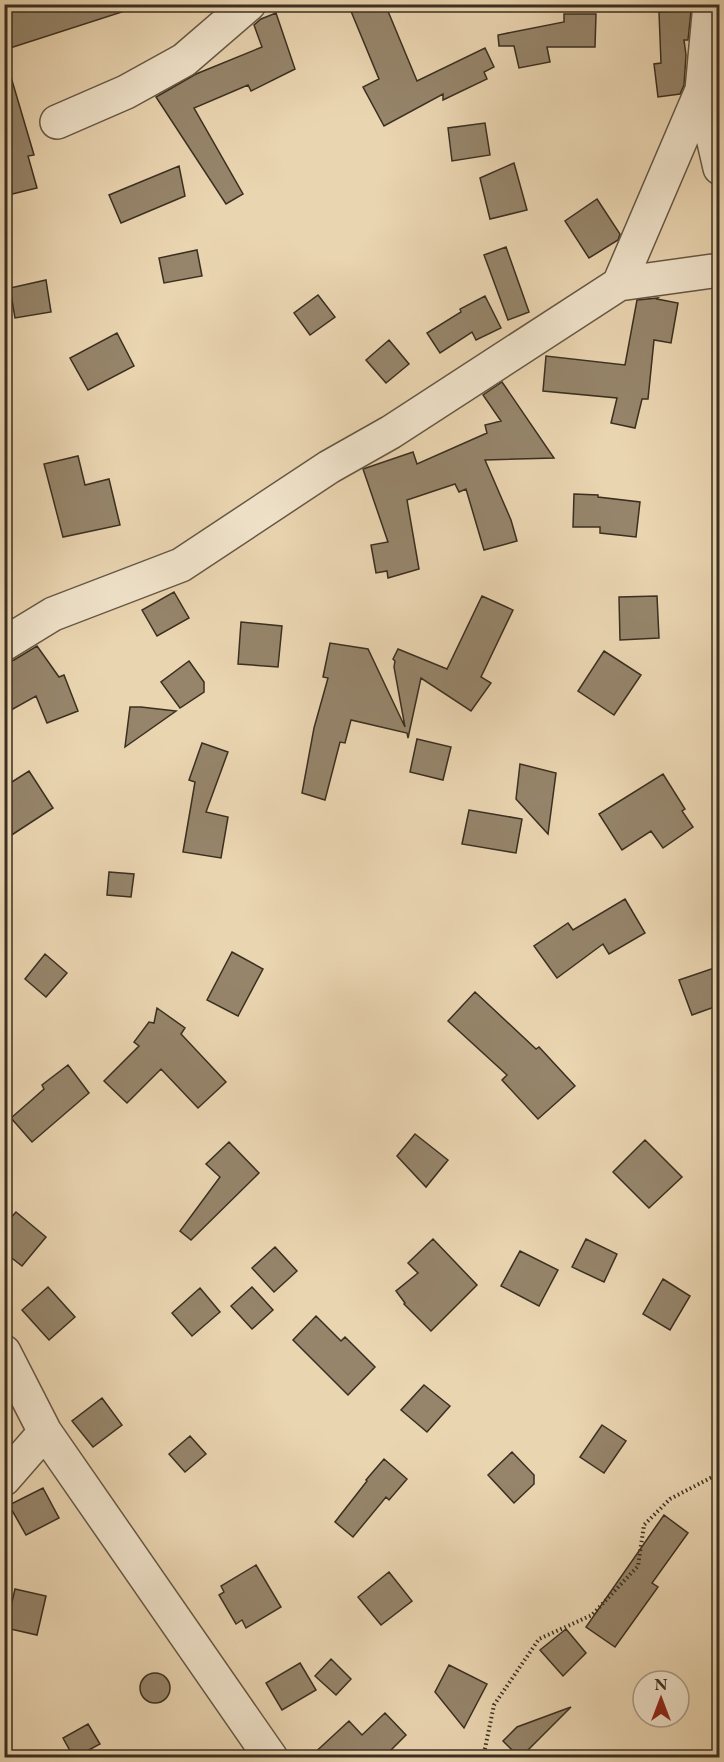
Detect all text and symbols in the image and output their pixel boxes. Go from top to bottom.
north arrow [631,1669,691,1729]
text: N [655,1674,668,1695]

